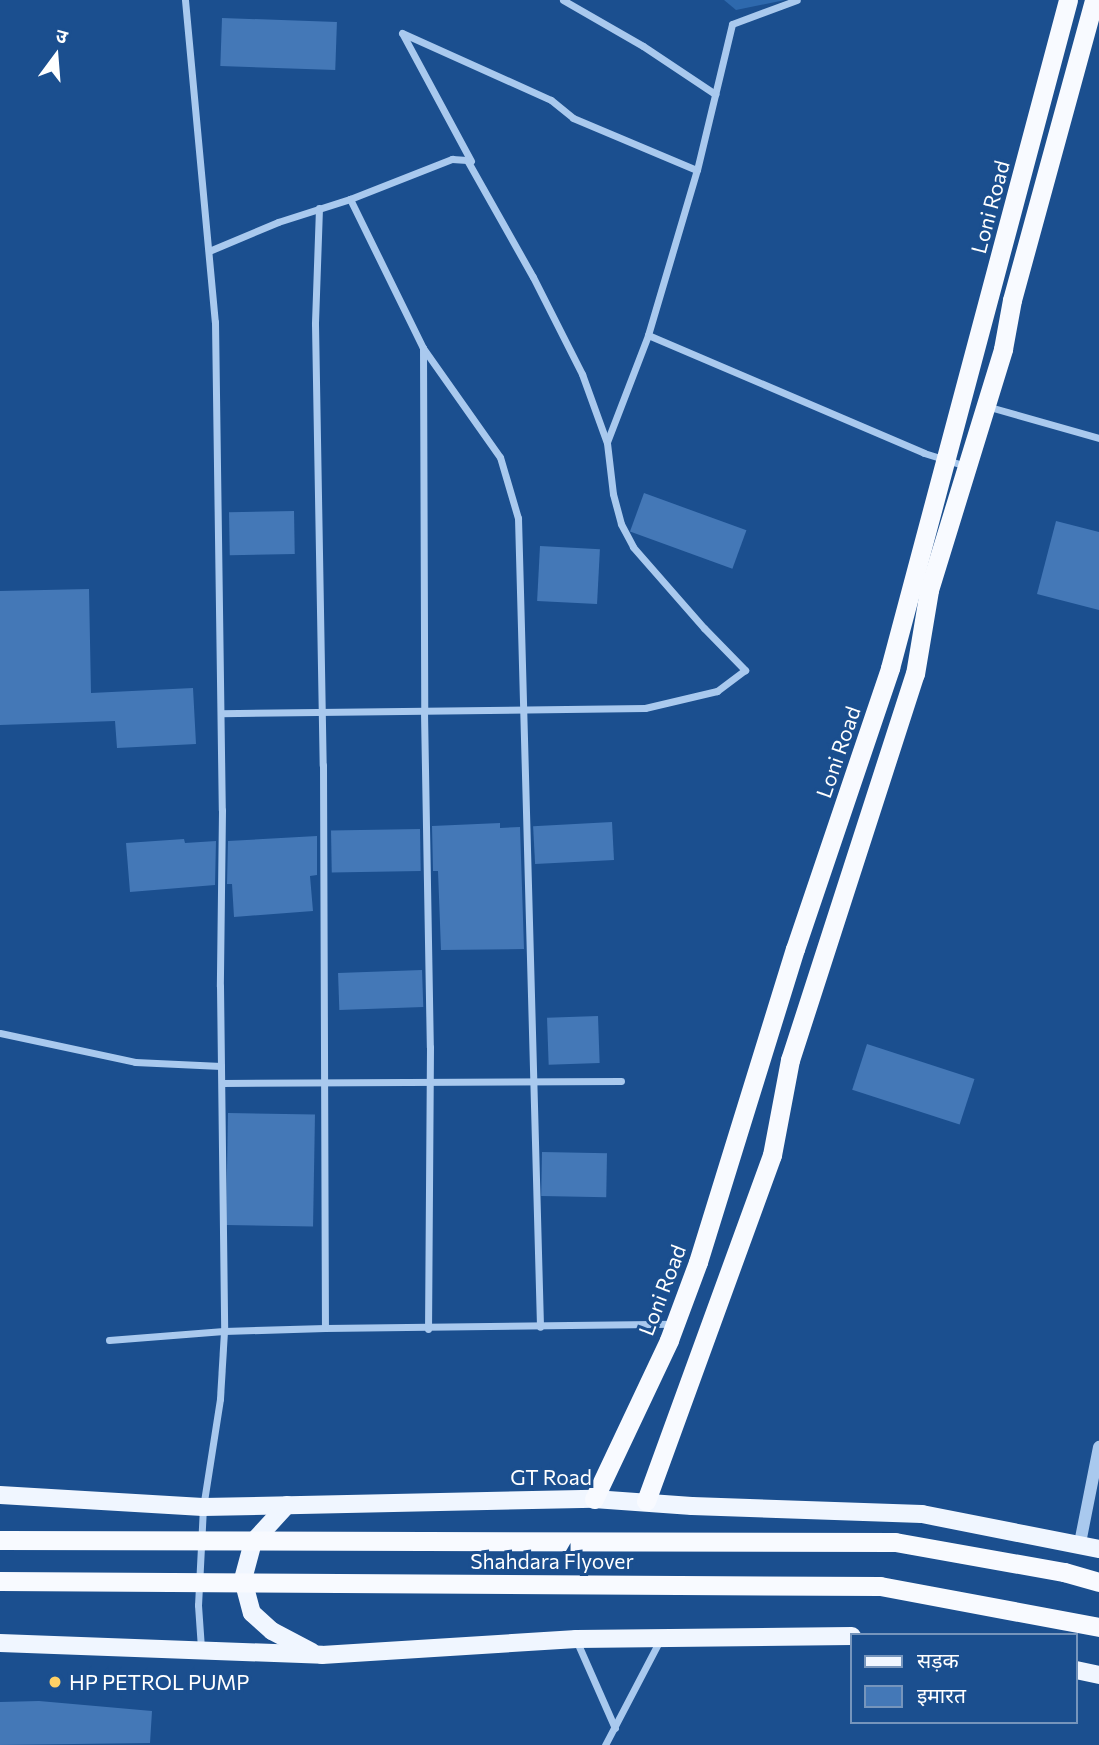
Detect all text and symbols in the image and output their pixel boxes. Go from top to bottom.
north arrow [21,21,91,91]
text: उ [53,23,70,48]
street label: Loni Road [966,158,1014,256]
street label: Loni Road [811,703,865,801]
street label: Loni Road [633,1241,691,1339]
street label: GT Road [510,1464,592,1490]
street label: Shahdara Flyover [470,1548,634,1574]
legend [850,1633,1078,1724]
text: सड़क [917,1647,959,1672]
place label: HP PETROL PUMP [69,1669,250,1695]
marker: HP PETROL PUMP [47,1674,63,1690]
text: इमारत [917,1682,966,1707]

